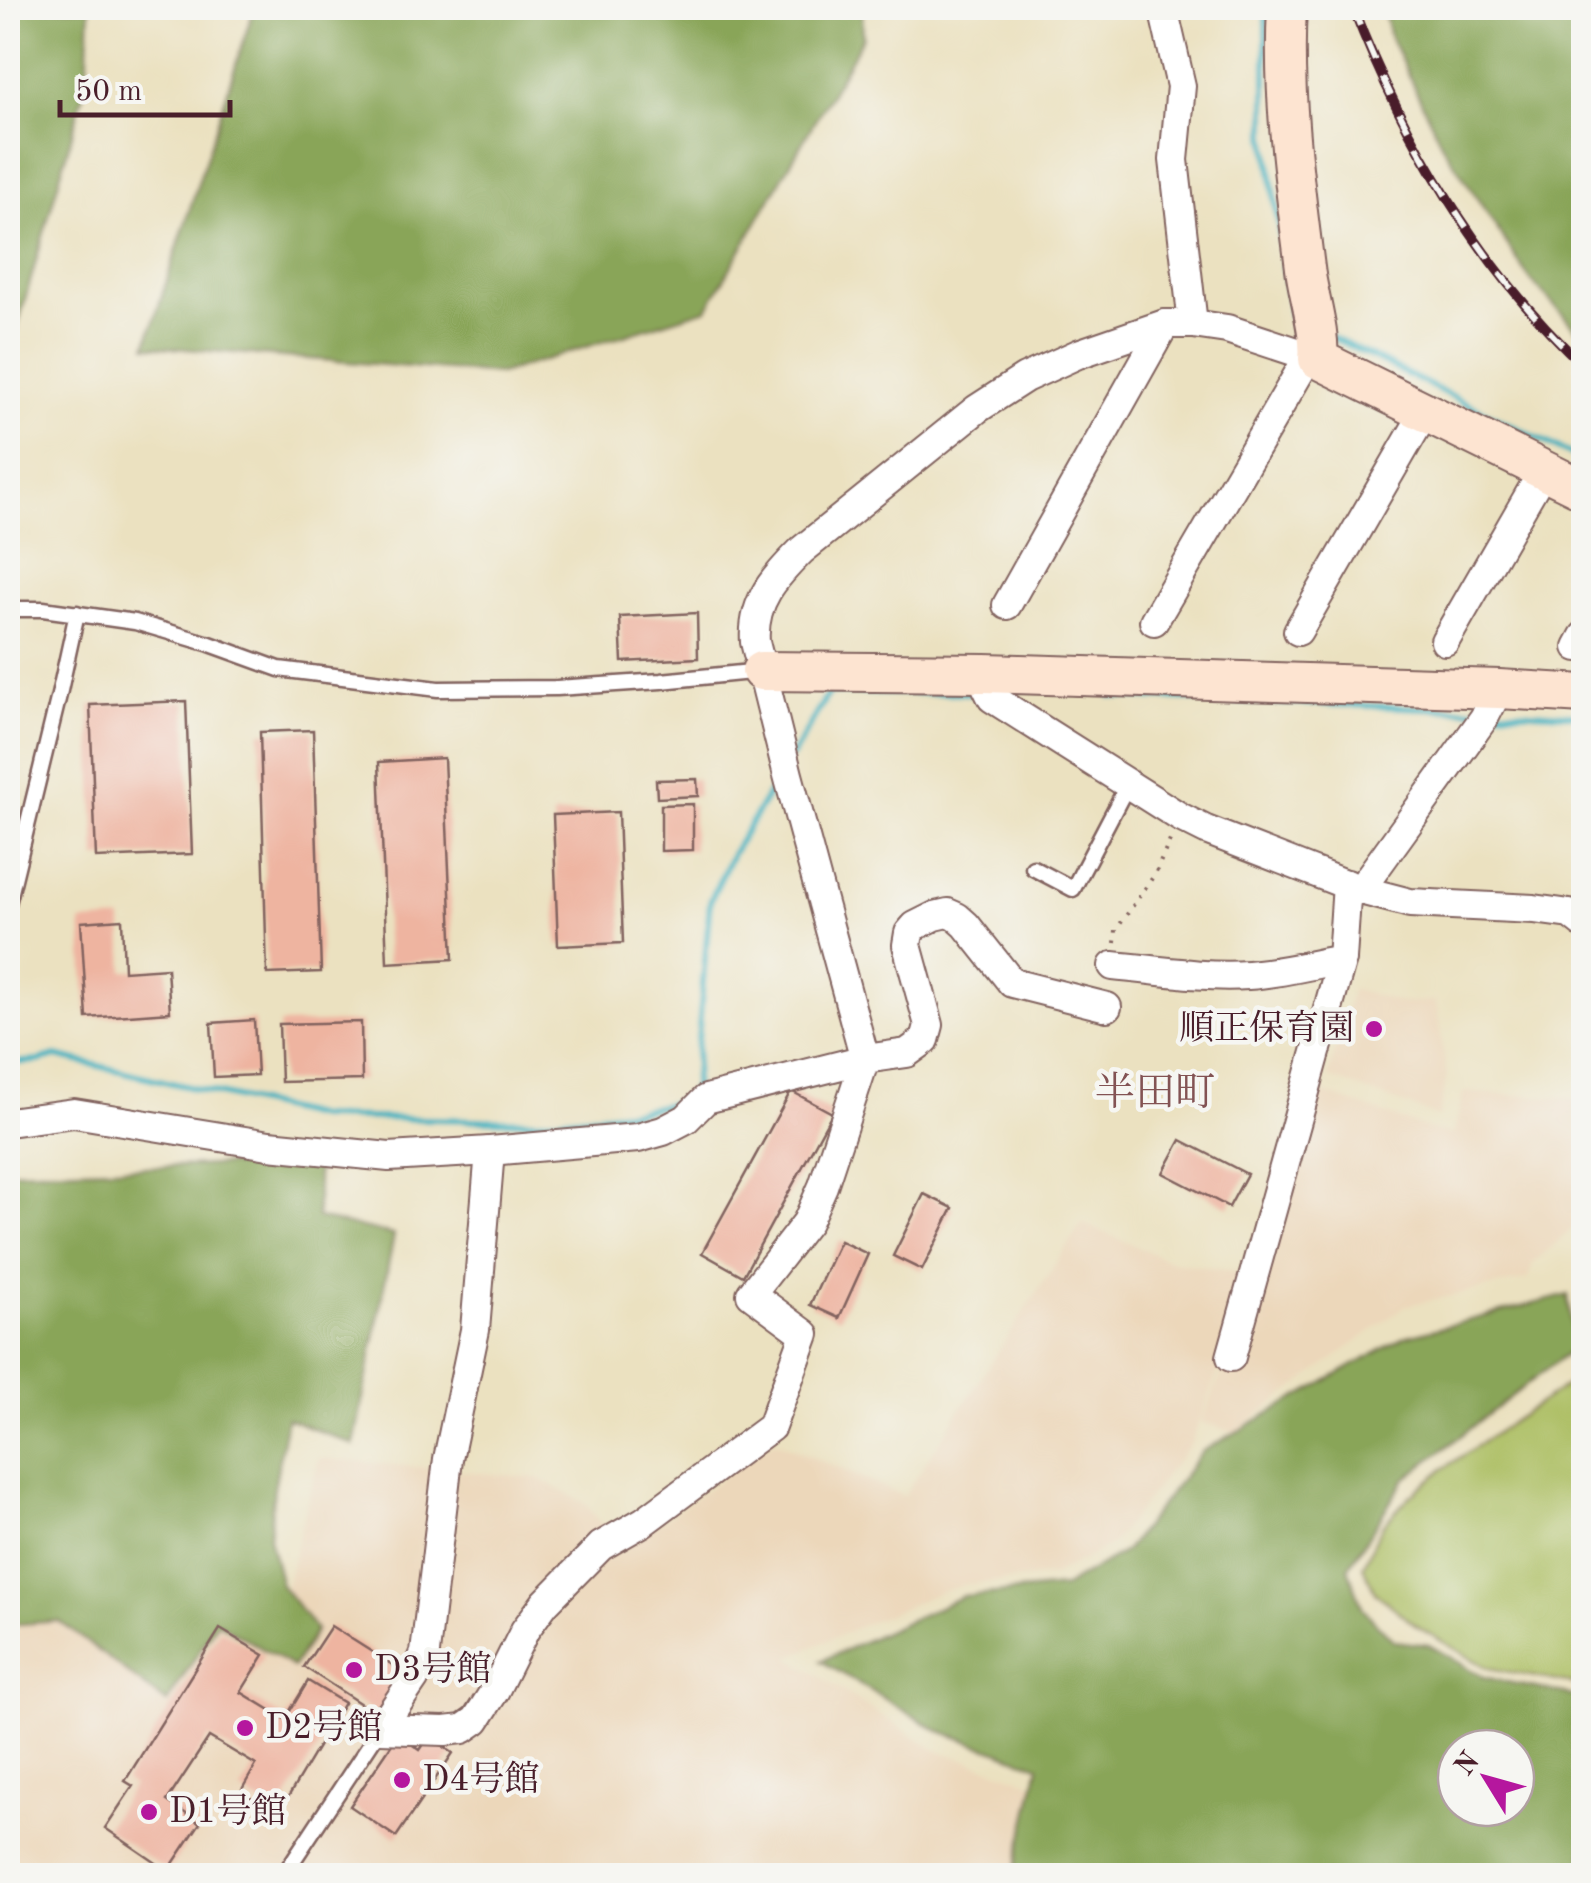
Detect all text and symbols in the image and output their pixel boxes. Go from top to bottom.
scale bar [60,55,230,117]
text: 50 m [75,77,142,107]
place label: 順正保育園 [1179,1009,1354,1047]
marker: 順正保育園 [1363,1018,1385,1040]
district label: 半田町 [1095,1071,1215,1115]
place label: D3号館 [374,1650,492,1688]
marker: D3号館 [343,1659,365,1681]
place label: D2号館 [265,1708,383,1746]
marker: D2号館 [234,1717,256,1739]
north arrow [1436,1728,1536,1828]
text: N [1451,1747,1486,1782]
place label: D4号館 [422,1760,540,1798]
marker: D4号館 [391,1769,413,1791]
place label: D1号館 [169,1792,287,1830]
marker: D1号館 [138,1801,160,1823]

